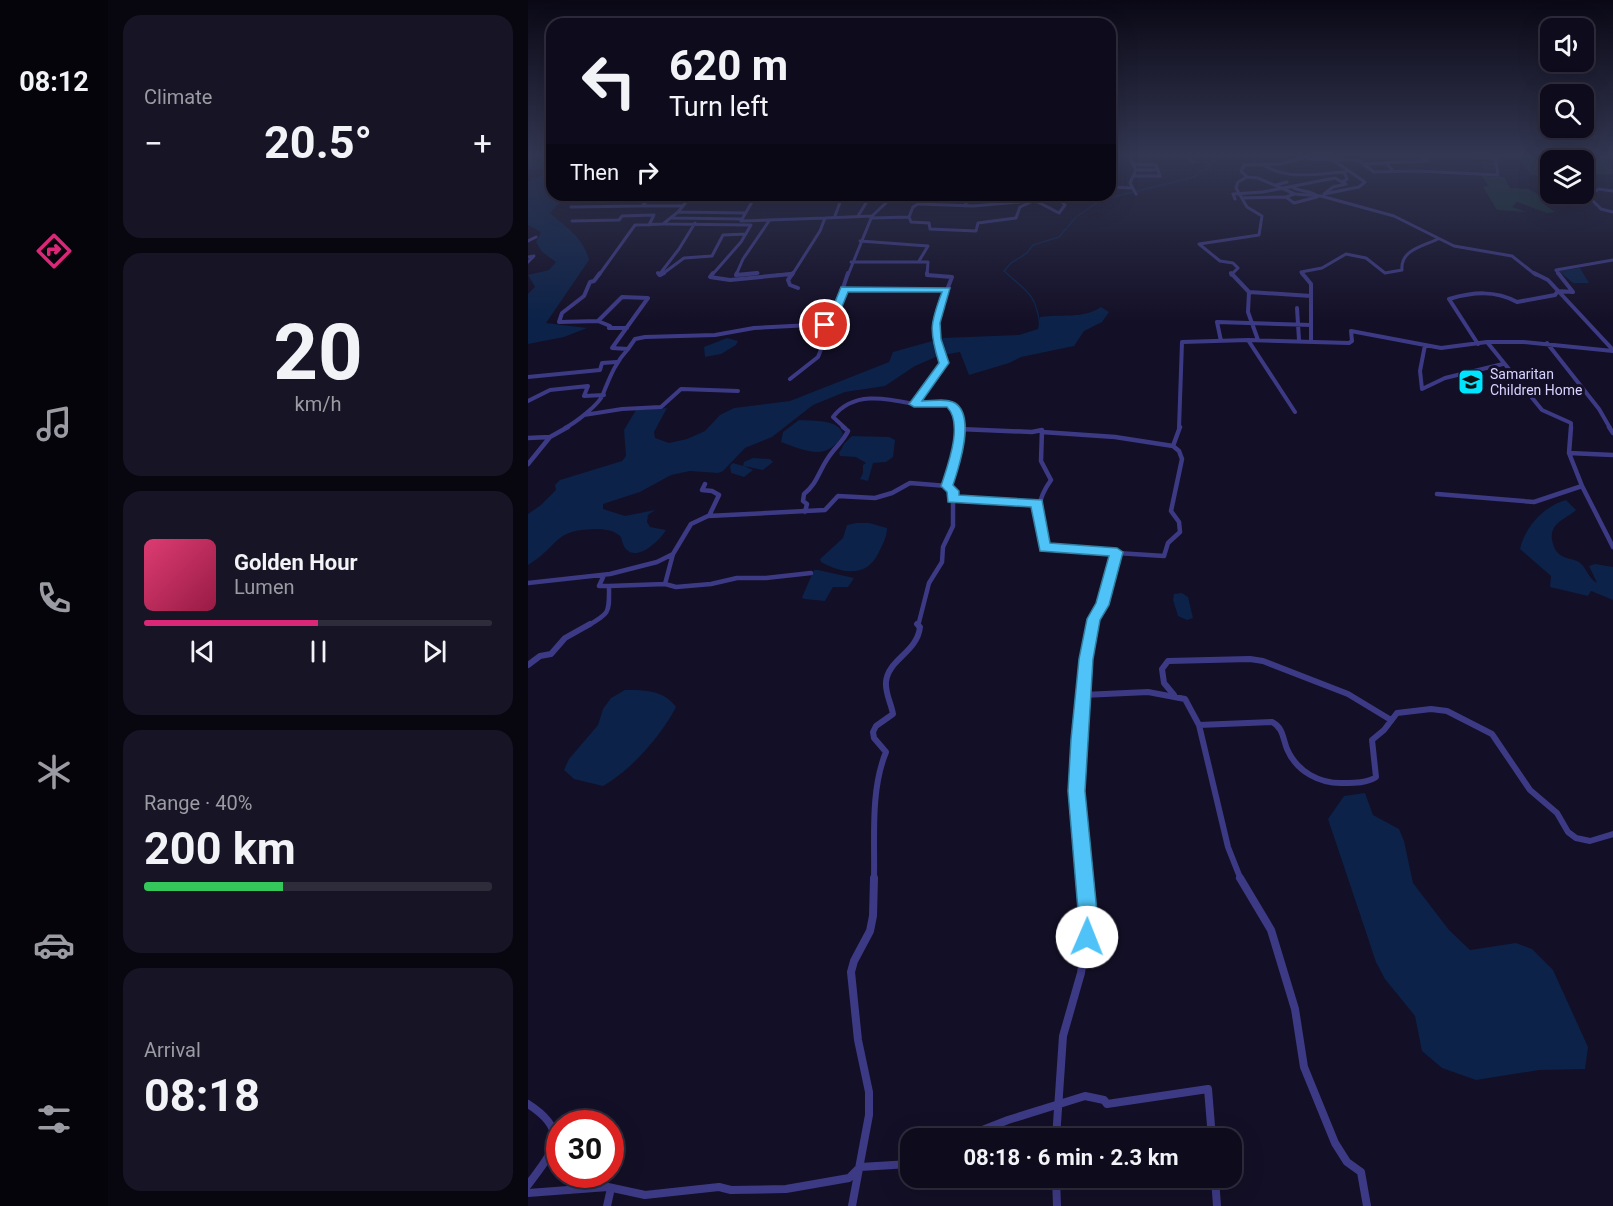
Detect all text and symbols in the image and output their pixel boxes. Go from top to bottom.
map controls [1540,18,1594,204]
button: sound [1540,18,1594,72]
text: 620 m [669,41,788,90]
icon: left [570,42,648,120]
text: 08:12 [19,66,89,98]
button: search [1540,84,1594,138]
text: Climate [144,85,212,109]
text: Turn left [669,91,769,123]
text: 20.5° [264,116,372,169]
text: − [144,124,163,163]
text: + [473,124,492,163]
button: layers [1540,150,1594,204]
icon: right [631,156,664,189]
text: Then [570,160,619,185]
icon: directions [33,230,75,272]
pin [799,299,850,350]
text: 20 [273,307,363,398]
icon: arrive [808,308,841,341]
place label: Samaritan Children Home [1490,366,1582,398]
school or university icon: Samaritan Children Home [1456,367,1486,397]
text: km/h [295,392,341,416]
icon: music [33,403,75,445]
text: Golden Hour [234,550,358,575]
text: Lumen [234,575,295,599]
icon: phone [33,577,75,619]
icon: previous [186,635,219,668]
icon: pause [302,635,335,668]
icon: next [418,635,451,668]
icon: climate [33,751,75,793]
text: Range · 40% [144,791,252,815]
text: 200 km [144,822,296,875]
position arrow [1055,905,1119,969]
icon: car [33,924,75,966]
text: Arrival [144,1038,201,1062]
text: 08:18 [144,1069,260,1122]
icon: filters [33,1098,75,1140]
speed limit sign: 30 [546,1110,624,1188]
text: 08:18 · 6 min · 2.3 km [963,1145,1179,1170]

